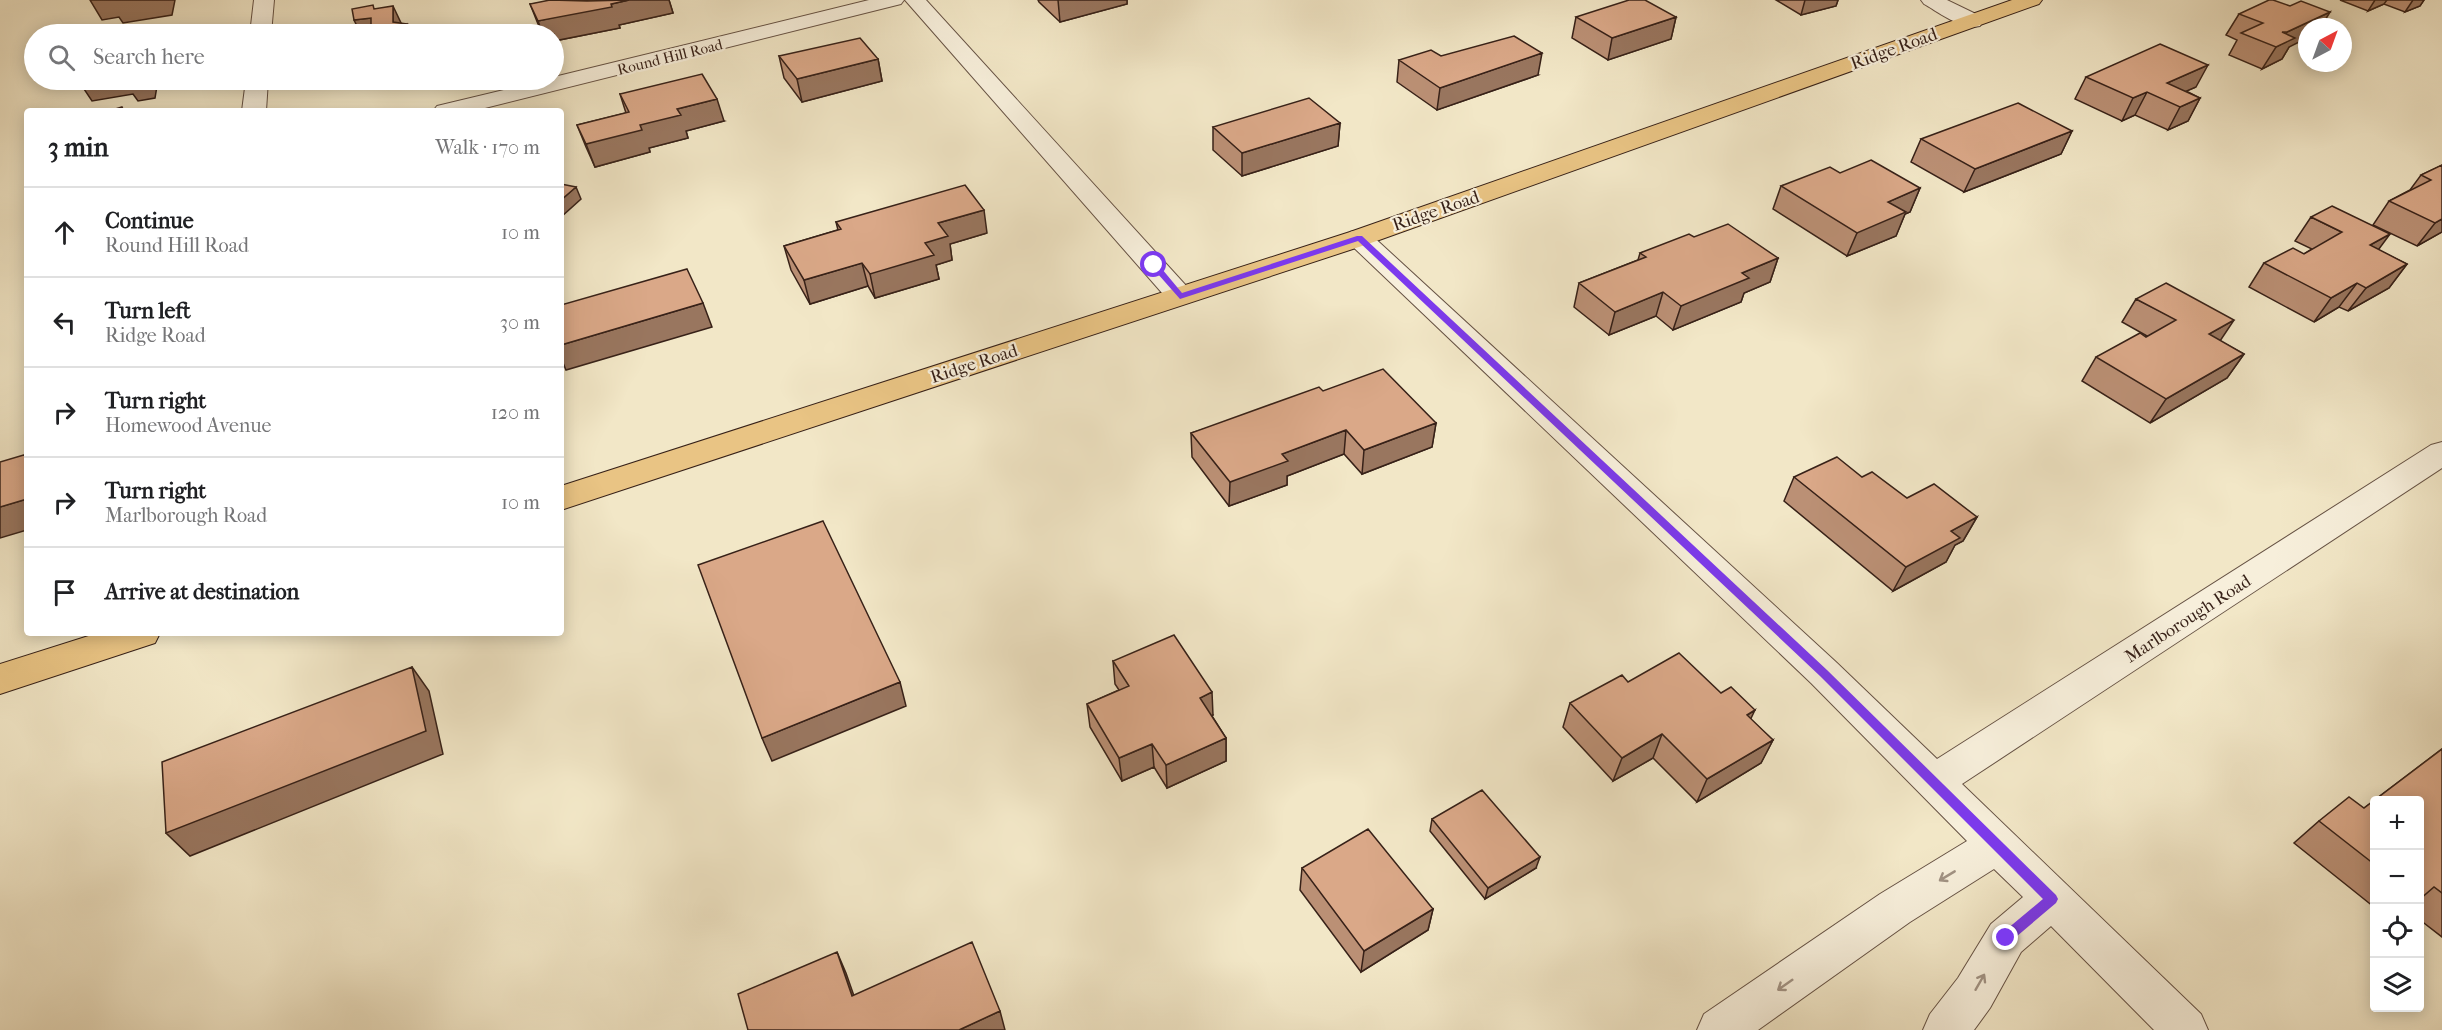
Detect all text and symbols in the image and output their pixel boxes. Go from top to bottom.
north arrow [2298,18,2352,72]
search box [24,24,564,90]
street label: Ridge Road [1848,24,1940,74]
street label: Round Hill Road [615,35,725,79]
icon: search [45,41,78,74]
text: Search here [93,44,205,70]
text: 3 min [48,132,109,163]
text: Walk · 170 m [435,136,540,159]
street label: Ridge Road [1390,186,1482,236]
text: Continue [105,208,194,234]
icon: ahead [48,216,81,249]
text: 10 m [501,221,540,244]
text: Round Hill Road [105,234,249,257]
route start [1140,251,1166,277]
text: Turn left [105,298,191,324]
icon: left [48,306,81,339]
text: 30 m [500,311,540,334]
text: Ridge Road [105,324,206,347]
street label: Ridge Road [928,340,1020,388]
text: Turn right [105,388,206,414]
icon: right [48,396,81,429]
text: 120 m [491,401,540,424]
text: Homewood Avenue [105,414,271,437]
text: Turn right [105,478,206,504]
icon: right [48,486,81,519]
text: 10 m [501,491,540,514]
text: Marlborough Road [105,504,267,527]
street label: Marlborough Road [2121,570,2255,668]
icon: arrive [48,576,81,609]
text: Arrive at destination [105,579,299,605]
map controls [2370,796,2424,1012]
button: + [2370,796,2424,850]
button: − [2370,850,2424,904]
one-way arrow [1939,870,1956,882]
button: locate [2370,904,2424,958]
route end [1992,924,2018,950]
button: layers [2370,958,2424,1012]
one-way arrow [1974,974,1986,991]
one-way arrow [1778,979,1794,991]

